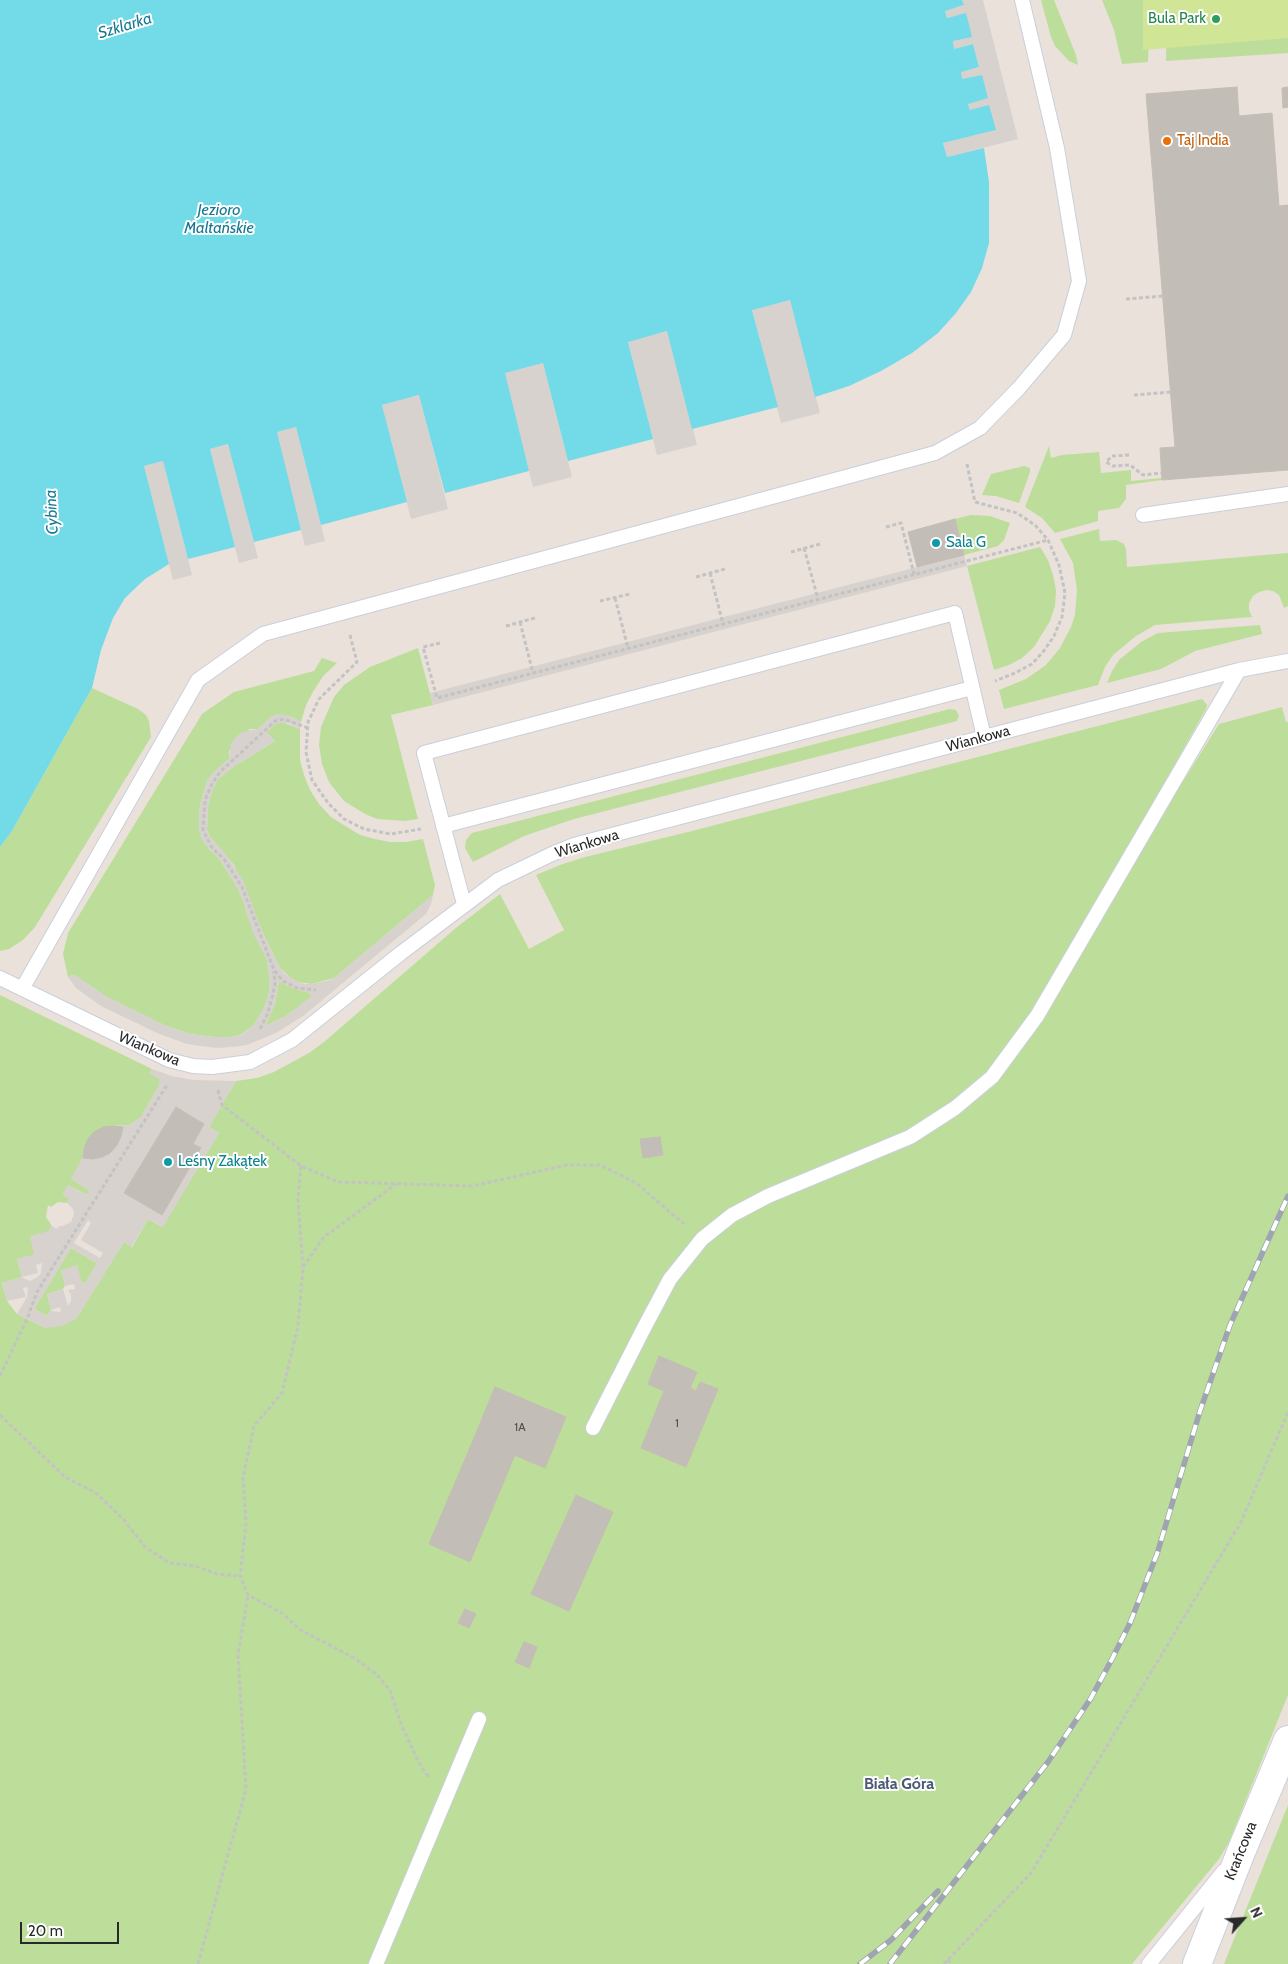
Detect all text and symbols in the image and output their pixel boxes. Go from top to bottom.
water label: Szklarka [96,9,154,43]
place label: Bula Park [1148,10,1206,28]
marker: Bula Park [1210,13,1222,25]
place label: Taj India [1177,132,1229,150]
marker: Taj India [1161,135,1173,147]
water label: Jezioro Maltańskie [184,200,254,238]
water label: Cybina [41,489,63,535]
place label: Sala G [946,534,986,552]
marker: Sala G [930,537,942,549]
street label: Wiankowa [944,722,1012,756]
street label: Wiankowa [553,826,621,862]
street label: Wiankowa [115,1028,183,1070]
place label: Leśny Zakątek [178,1153,267,1171]
marker: Leśny Zakątek [162,1156,174,1168]
house number: 1 [675,1416,679,1430]
house number: 1A [514,1420,526,1434]
district label: Biała Góra [864,1774,934,1794]
street label: Krańcowa [1221,1819,1261,1883]
north arrow [1218,1894,1268,1944]
text: N [1246,1904,1267,1921]
scale bar [22,1912,121,1944]
text: 20 m [28,1922,63,1940]

